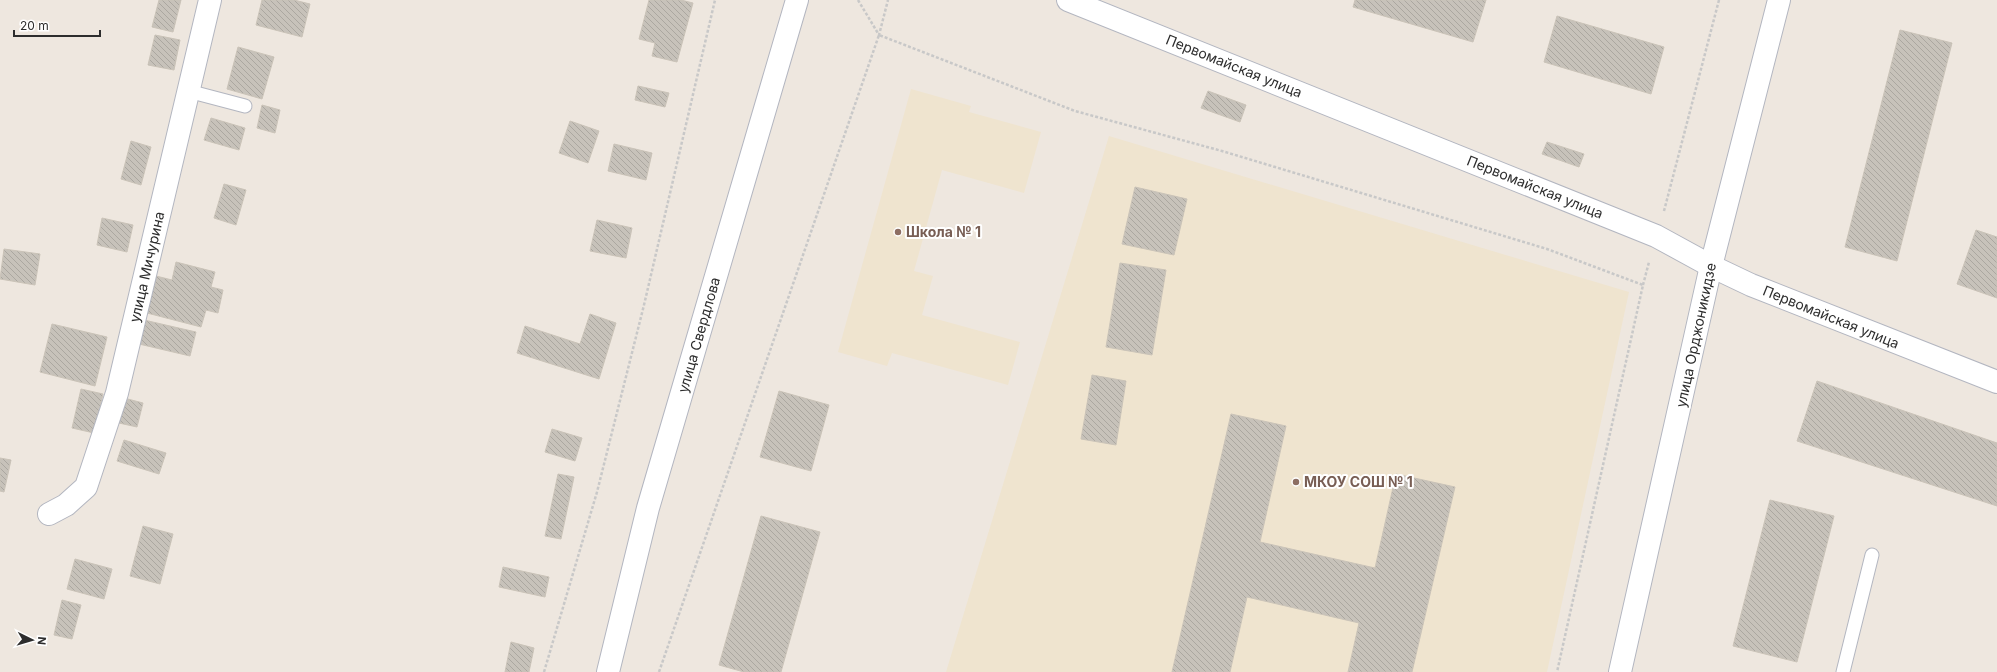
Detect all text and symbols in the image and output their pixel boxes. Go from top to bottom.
scale bar [14,12,100,38]
text: 20 m [20,18,49,33]
street label: Первомайская улица [1164,30,1305,101]
street label: Первомайская улица [1465,151,1606,222]
street label: улица Мичурина [125,210,168,324]
place label: Школа № 1 [906,223,981,240]
marker: Школа № 1 [893,227,903,237]
street label: улица Орджоникидзе [1672,261,1719,409]
street label: улица Свердлова [674,275,723,395]
street label: Первомайская улица [1761,281,1902,352]
place label: МКОУ СОШ № 1 [1304,473,1413,490]
marker: МКОУ СОШ № 1 [1291,477,1301,487]
north arrow [12,620,52,660]
text: N [35,636,49,646]

